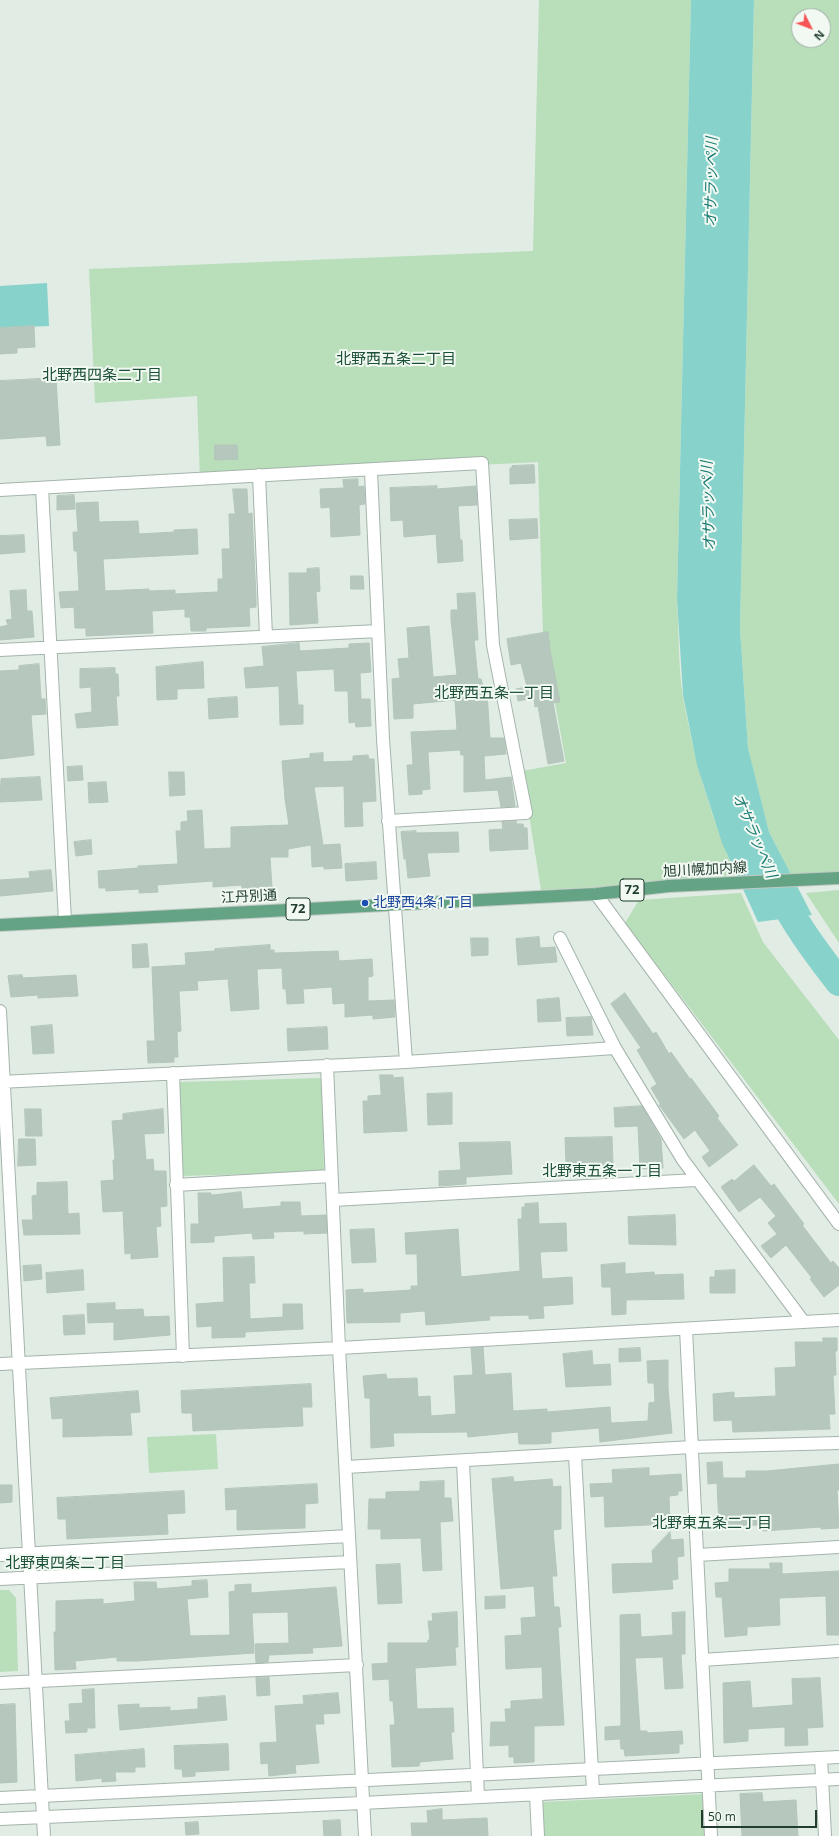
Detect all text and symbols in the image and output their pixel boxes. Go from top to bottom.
north arrow [791,8,831,48]
text: N [811,27,828,44]
water label: オサラッペ川 [702,137,722,227]
district label: 北野西五条二丁目 [336,351,456,369]
district label: 北野西四条二丁目 [42,367,162,385]
water label: オサラッペ川 [698,461,720,551]
district label: 北野西五条一丁目 [434,685,554,703]
water label: オサラッペ川 [728,791,780,881]
street label: 旭川幌加内線 [663,859,747,881]
road number: 72 [620,879,644,901]
street label: 江丹別通 [221,887,277,907]
place label: 北野西4条1丁目 [373,895,473,911]
road number: 72 [286,898,310,920]
marker: 北野西4条1丁目 [360,898,370,908]
district label: 北野東五条一丁目 [542,1163,662,1181]
district label: 北野東五条二丁目 [652,1515,772,1533]
district label: 北野東四条二丁目 [5,1555,125,1573]
scale bar [703,1802,819,1828]
text: 50 m [708,1808,736,1825]

